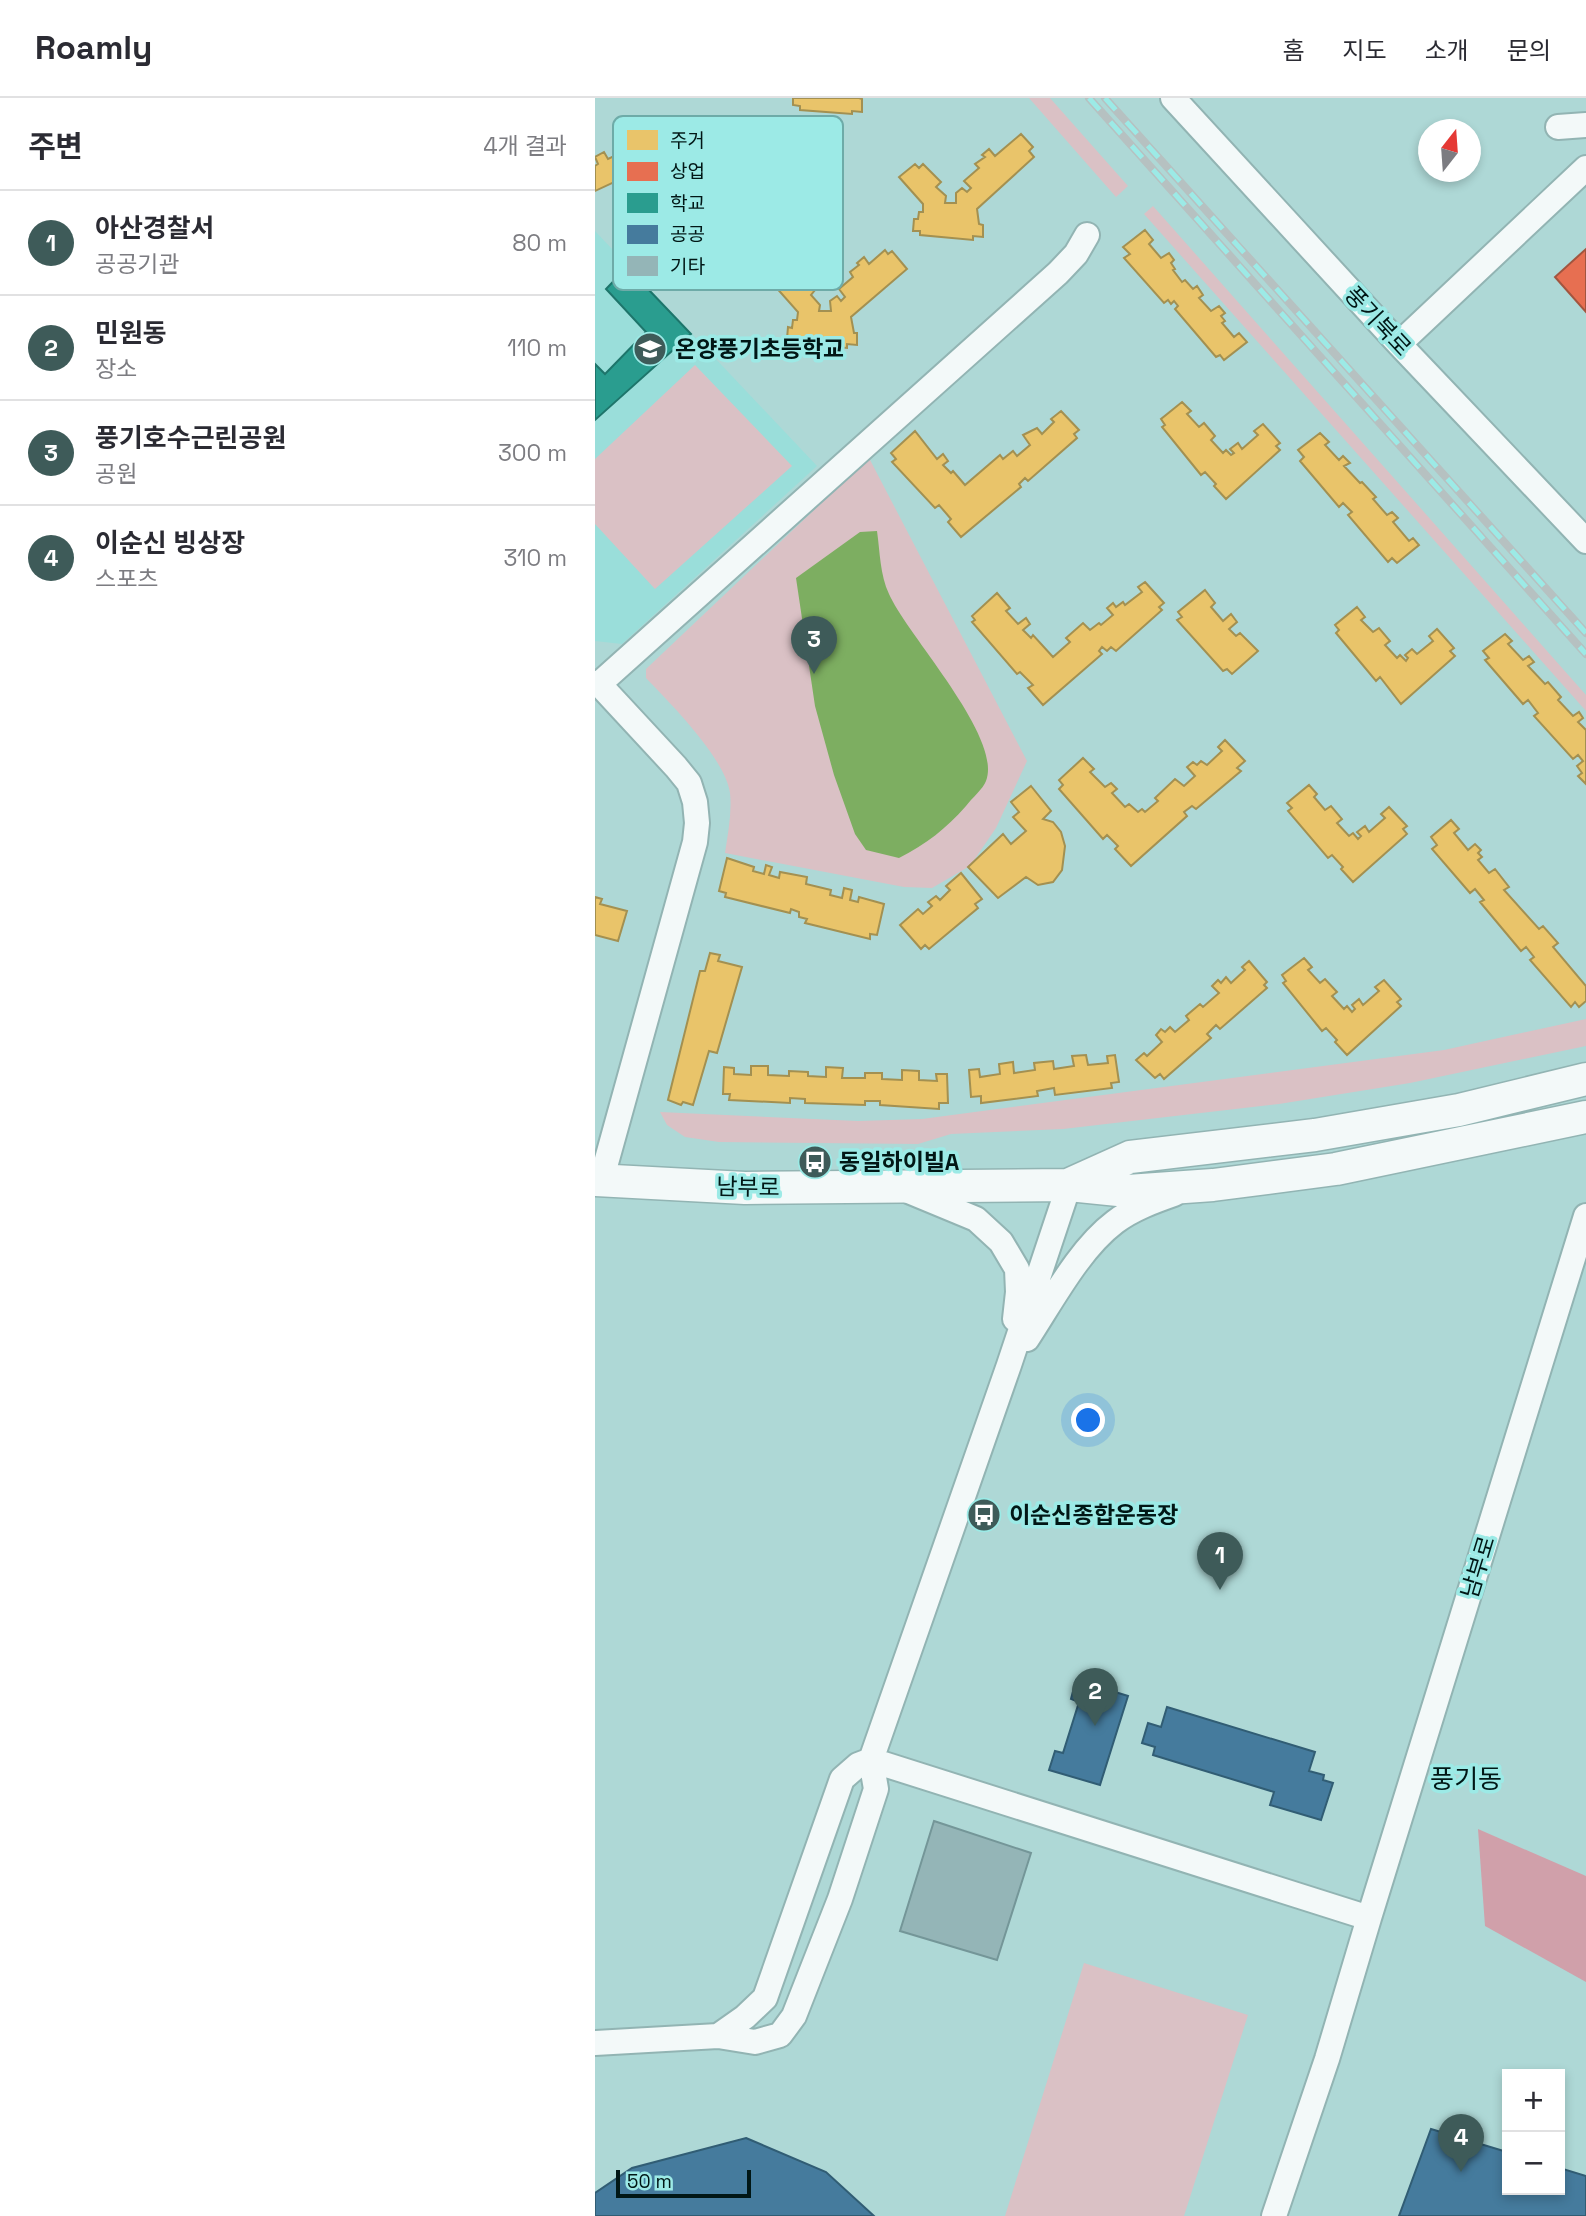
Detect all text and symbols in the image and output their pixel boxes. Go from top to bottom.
text: Roamly [35,27,152,69]
text: 홈 [1282,35,1304,66]
text: 지도 [1342,35,1387,66]
text: 소개 [1425,35,1469,66]
text: 문의 [1507,35,1551,66]
legend [613,116,843,290]
north arrow [1418,119,1481,182]
text: 주변 [28,127,83,166]
text: 주거 [670,128,705,153]
text: 4개 결과 [483,131,567,161]
text: 상업 [670,159,705,184]
text: 학교 [670,191,705,216]
text: 아산경찰서 [95,211,215,245]
text: 공공 [670,222,705,247]
text: 1 [46,228,56,258]
text: 80 m [512,228,567,258]
text: 공공기관 [95,249,180,279]
text: 기타 [670,254,705,279]
street label: 풍기북로 [1338,280,1418,362]
text: 민원동 [95,316,167,350]
school or university icon: 온양풍기초등학교 [631,330,669,368]
text: 2 [44,333,58,363]
text: 110 m [507,333,567,363]
place label: 온양풍기초등학교 [675,334,844,364]
text: 장소 [95,354,137,384]
text: 풍기호수근린공원 [95,421,286,455]
text: 3 [44,438,58,468]
text: 300 m [498,438,567,468]
text: 공원 [95,459,137,489]
text: 이순신 빙상장 [95,526,245,560]
text: 4 [44,543,58,573]
text: 310 m [503,543,567,573]
text: 스포츠 [95,564,158,594]
pin: 3 [791,616,837,674]
bus stop icon: 동일하이빌A [796,1143,834,1181]
place label: 동일하이빌A [839,1147,960,1177]
street label: 남부로 [716,1171,780,1203]
your location [1071,1403,1105,1437]
bus stop icon: 이순신종합운동장 [965,1496,1003,1534]
place label: 이순신종합운동장 [1009,1500,1178,1530]
pin: 1 [1197,1532,1243,1590]
street label: 남부로 [1454,1532,1502,1602]
pin: 2 [1072,1668,1118,1726]
district label: 풍기동 [1430,1762,1502,1796]
map controls [1502,2069,1565,2195]
button: + [1502,2069,1565,2132]
pin: 4 [1438,2114,1484,2172]
button: − [1502,2132,1565,2195]
scale bar [616,2167,751,2199]
text: 50 m [627,2169,672,2194]

